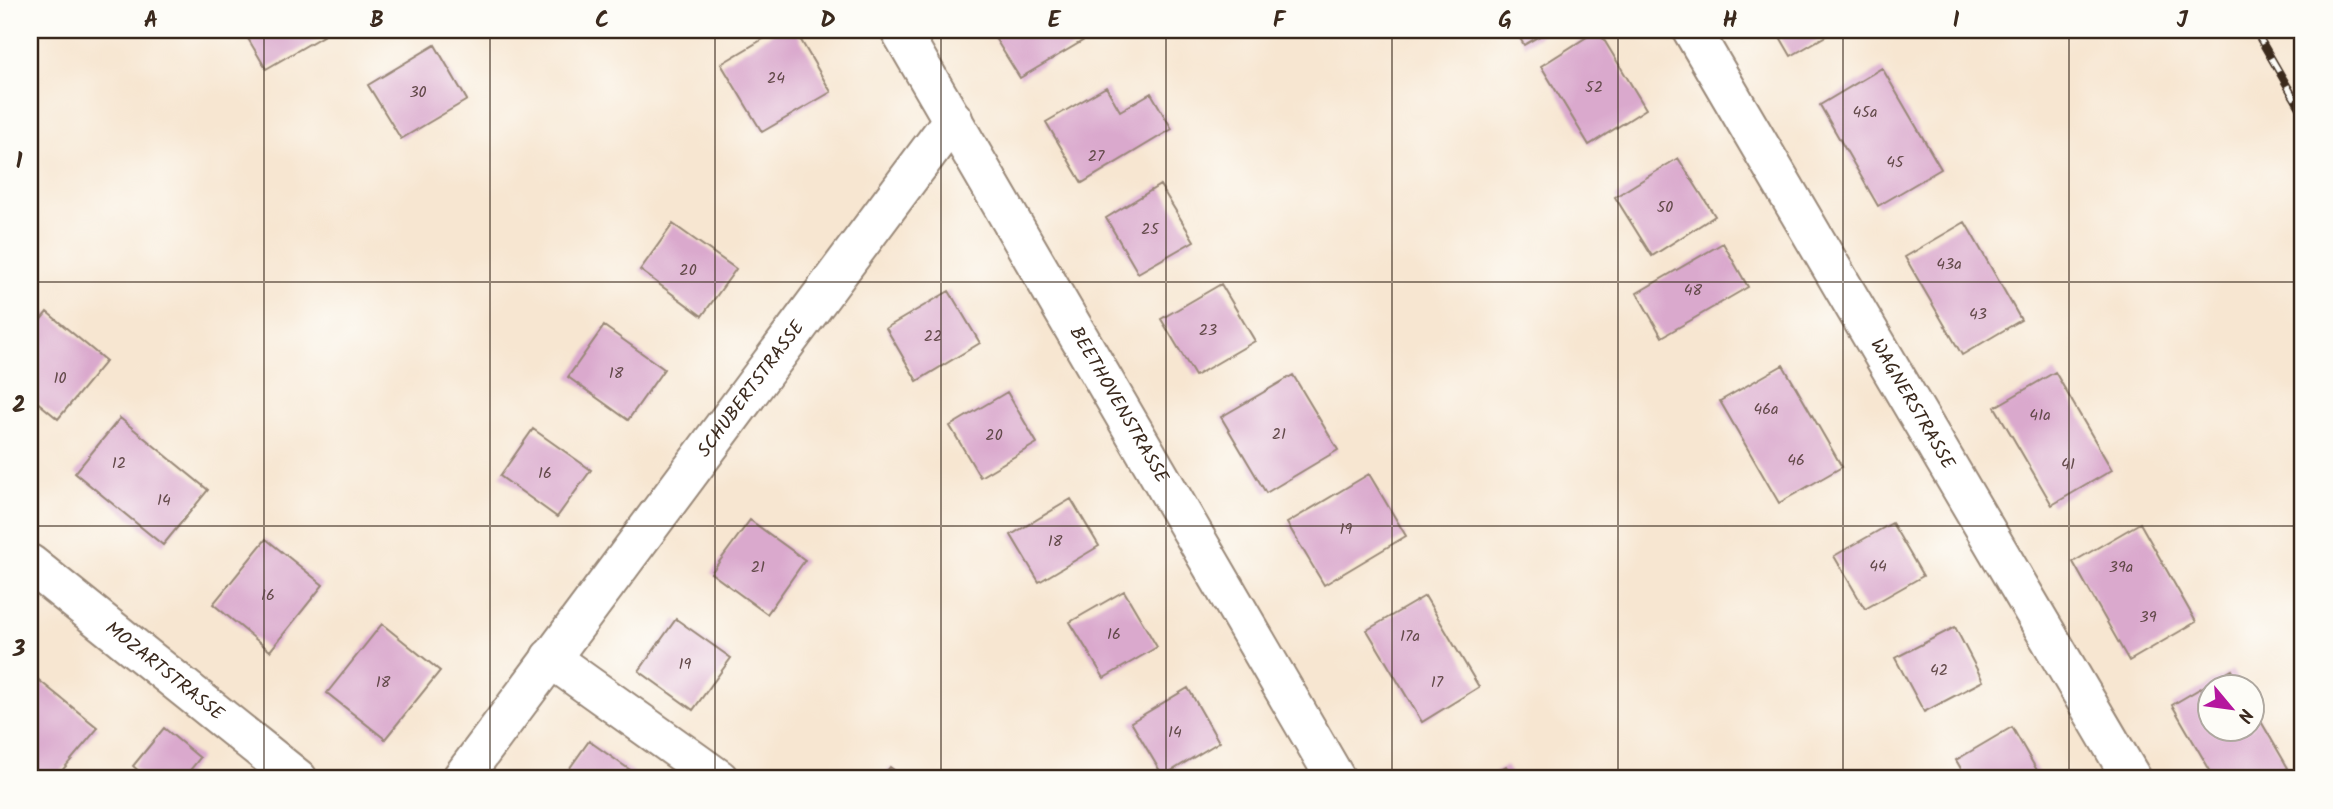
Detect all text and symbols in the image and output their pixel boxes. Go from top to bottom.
text: A [144,3,158,39]
text: B [370,3,384,39]
text: C [595,3,609,39]
text: D [820,3,836,39]
text: E [1048,3,1062,39]
text: F [1273,3,1287,39]
text: G [1498,3,1512,39]
text: H [1723,3,1738,39]
text: I [1952,3,1960,39]
text: J [2176,3,2188,39]
house number: 24 [767,66,785,91]
house number: 52 [1585,75,1603,100]
house number: 30 [409,80,427,105]
house number: 45a [1853,100,1877,125]
text: 1 [16,144,23,180]
house number: 27 [1088,144,1105,169]
house number: 45 [1886,150,1905,175]
house number: 50 [1657,195,1673,220]
house number: 25 [1141,217,1160,242]
house number: 43a [1936,252,1962,277]
house number: 20 [679,258,697,283]
house number: 48 [1684,278,1703,303]
house number: 43 [1969,302,1987,327]
street label: SCHUBERTSTRASSE [690,314,813,464]
house number: 23 [1199,318,1217,343]
street label: BEETHOVENSTRASSE [1061,321,1176,490]
house number: 22 [924,324,942,349]
street label: WAGNERSTRASSE [1862,333,1963,476]
house number: 18 [609,361,624,386]
house number: 10 [53,366,67,391]
text: 2 [12,388,26,424]
house number: 46a [1753,397,1779,422]
house number: 41a [2029,403,2051,428]
house number: 21 [1272,422,1286,447]
house number: 20 [985,423,1003,448]
house number: 46 [1787,448,1805,473]
house number: 12 [112,451,126,476]
house number: 41 [2061,452,2075,477]
house number: 16 [538,461,552,486]
house number: 14 [157,488,171,513]
house number: 19 [1340,517,1353,542]
house number: 18 [1048,529,1063,554]
house number: 44 [1869,554,1887,579]
house number: 21 [751,555,765,580]
house number: 39a [2109,555,2133,580]
house number: 16 [261,583,275,608]
house number: 39 [2140,605,2157,630]
street label: MOZARTSTRASSE [98,614,231,729]
house number: 16 [1107,622,1121,647]
house number: 17a [1400,624,1420,649]
text: 3 [12,632,26,668]
house number: 19 [679,652,692,677]
house number: 42 [1930,658,1948,683]
house number: 18 [376,670,391,695]
house number: 17 [1431,670,1444,695]
north arrow [2196,672,2266,742]
text: N [2228,703,2260,728]
house number: 14 [1168,720,1182,745]

